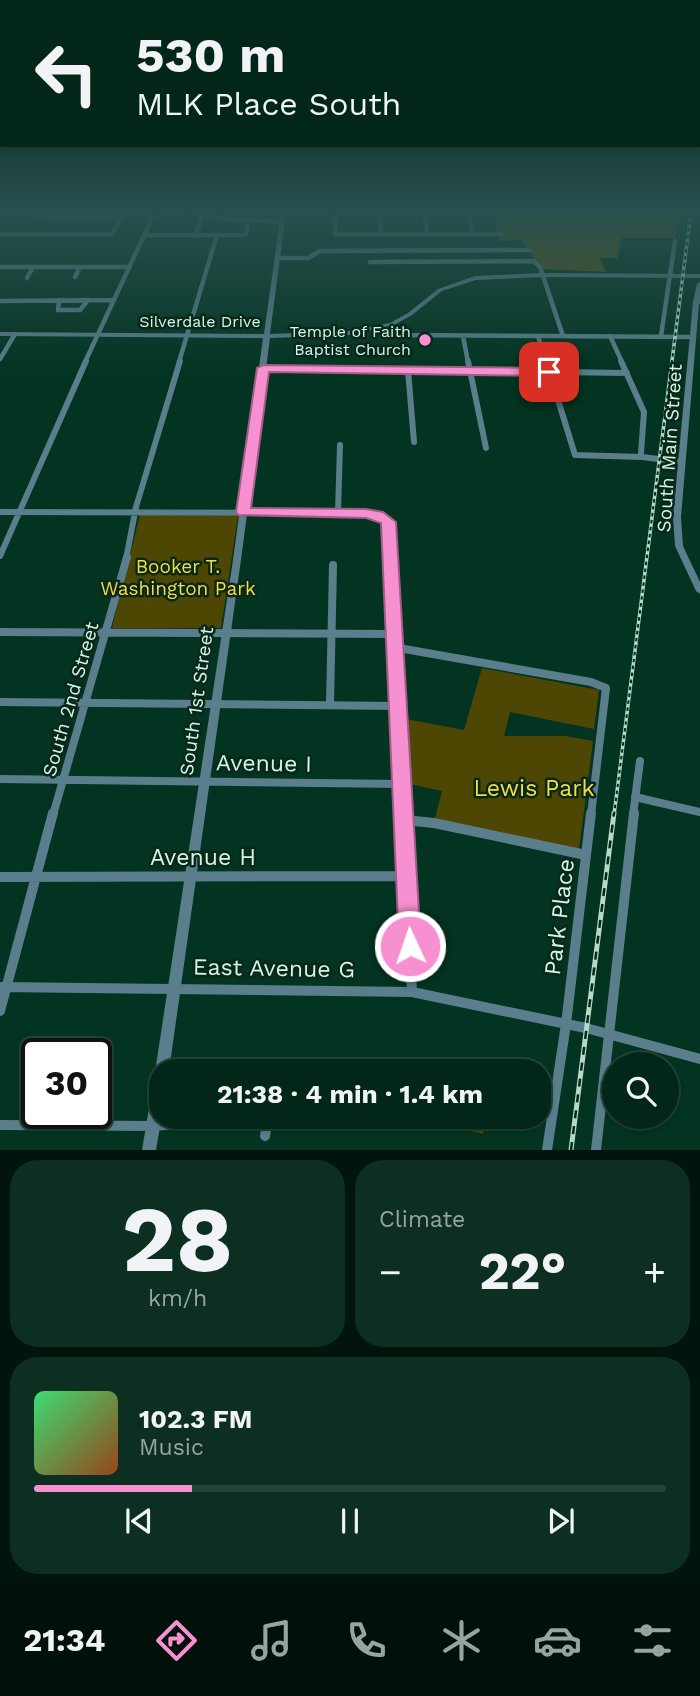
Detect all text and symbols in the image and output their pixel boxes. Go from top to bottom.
text: 530 m [136,26,285,84]
icon: left [21,28,112,119]
text: MLK Place South [136,85,401,123]
street label: Silverdale Drive [139,312,261,331]
place label: Temple of Faith Baptist Church [290,322,411,359]
marker: Temple of Faith Baptist Church [417,332,433,348]
pin [519,342,579,402]
icon: arrive [530,353,568,391]
street label: South Main Street [652,363,687,533]
park label: Booker T. Washington Park [100,555,256,600]
street label: South 2nd Street [37,619,104,779]
street label: South 1st Street [175,625,218,777]
street label: Avenue I [216,749,312,778]
park label: Lewis Park [473,775,595,802]
street label: Avenue H [150,844,256,871]
street label: Park Place [539,857,580,977]
position arrow [373,909,447,983]
street label: East Avenue G [193,954,355,983]
speed limit sign: 30 [21,1038,112,1129]
map controls [602,1052,679,1129]
button: search [602,1052,679,1129]
text: 21:38 · 4 min · 1.4 km [217,1079,483,1109]
text: 28 [122,1186,233,1293]
text: Climate [379,1206,465,1233]
text: 22° [479,1241,566,1302]
text: − [379,1250,402,1294]
text: + [643,1250,666,1294]
text: km/h [148,1285,207,1312]
text: 102.3 FM [139,1404,252,1434]
text: Music [139,1434,204,1461]
icon: previous [120,1502,158,1540]
icon: pause [331,1502,369,1540]
icon: next [542,1502,580,1540]
icon: directions [152,1616,201,1665]
icon: music [247,1616,296,1665]
icon: phone [342,1616,391,1665]
icon: climate [437,1616,486,1665]
icon: car [533,1616,582,1665]
icon: filters [628,1616,677,1665]
text: 21:34 [23,1621,105,1659]

